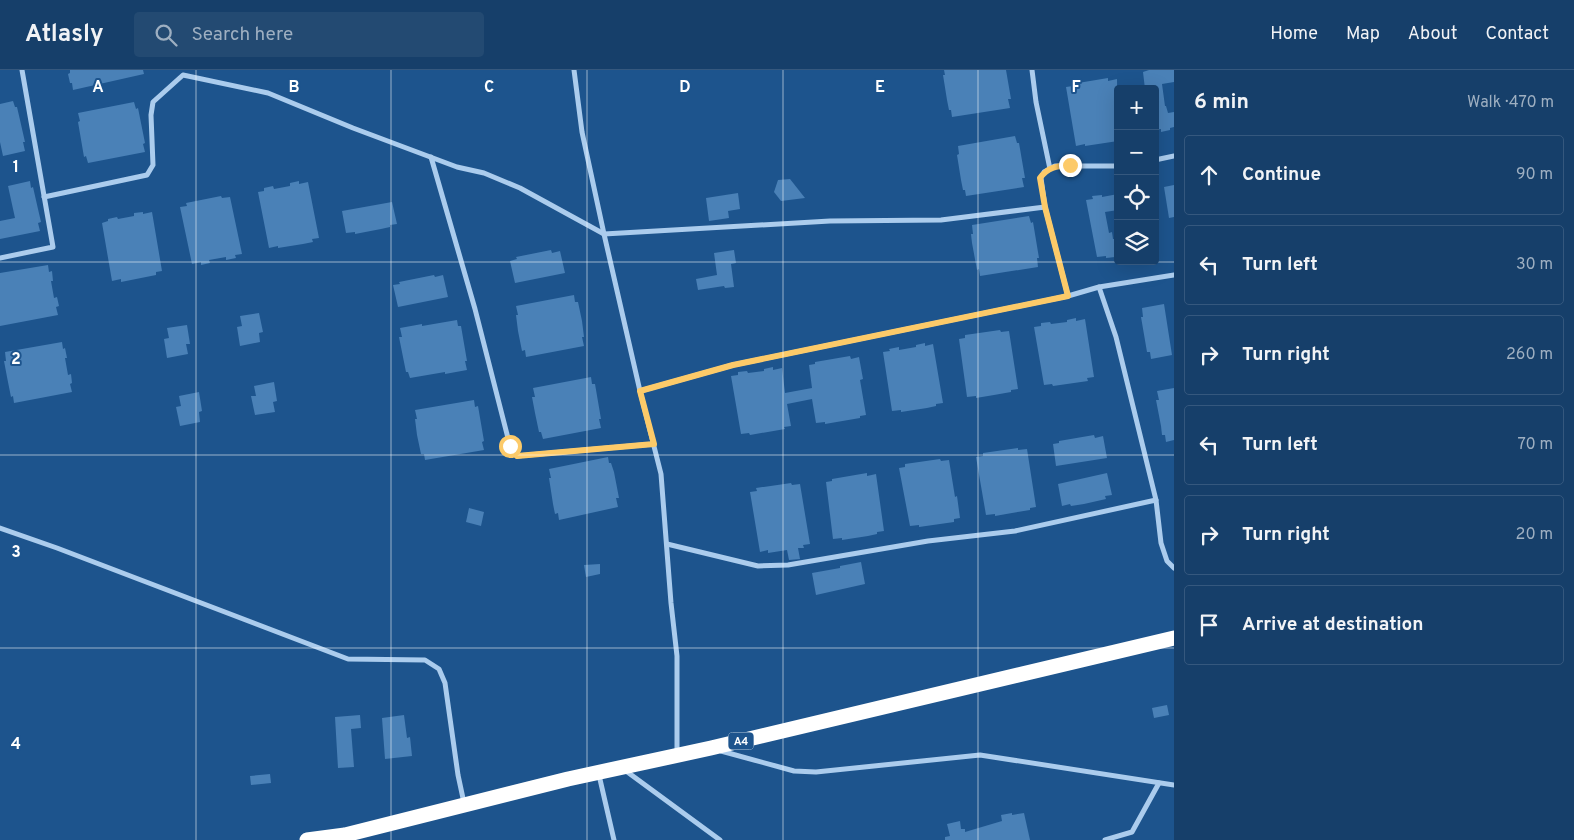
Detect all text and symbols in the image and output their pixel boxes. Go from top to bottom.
search box [134,12,484,57]
text: Atlasly [25,20,104,50]
icon: search [152,21,180,49]
text: Search here [192,23,293,47]
text: Home [1270,23,1318,46]
text: Map [1346,23,1380,46]
text: About [1408,23,1457,46]
text: Contact [1485,23,1549,46]
text: A [92,78,104,98]
text: B [288,78,300,98]
text: C [484,78,494,98]
text: D [679,78,691,98]
text: E [875,78,885,98]
text: F [1071,78,1081,98]
map controls [1114,85,1159,265]
button: + [1114,85,1159,130]
text: 6 min [1194,89,1249,116]
text: Walk · 470 m [1467,93,1554,113]
button: − [1114,130,1159,175]
route end [1059,154,1082,177]
text: 1 [13,158,19,178]
icon: ahead [1195,161,1223,189]
text: Continue [1242,163,1321,187]
text: 90 m [1516,165,1553,185]
button: locate [1114,175,1159,220]
button: layers [1114,220,1159,265]
icon: left [1195,251,1223,279]
text: Turn left [1242,253,1318,277]
text: 30 m [1516,255,1553,275]
icon: right [1195,341,1223,369]
text: Turn right [1242,343,1330,367]
text: 260 m [1506,345,1553,365]
text: 2 [11,350,21,370]
icon: left [1195,431,1223,459]
text: Turn left [1242,433,1318,457]
route start [499,435,522,458]
text: 70 m [1518,435,1553,455]
icon: right [1195,521,1223,549]
text: Turn right [1242,523,1330,547]
text: 20 m [1516,525,1553,545]
text: 3 [11,543,21,563]
icon: arrive [1195,611,1223,639]
text: Arrive at destination [1242,613,1423,637]
road number: A4 [728,732,754,749]
text: 4 [11,735,21,755]

